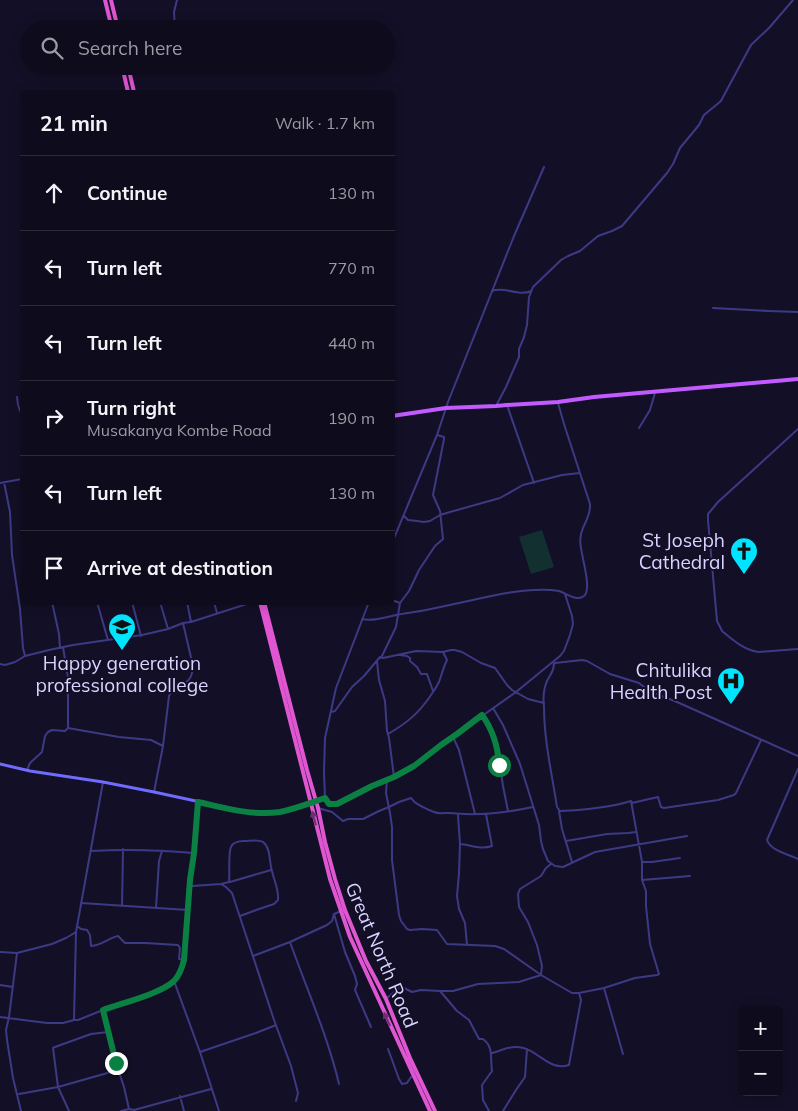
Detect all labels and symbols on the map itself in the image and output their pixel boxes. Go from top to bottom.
place label: St Joseph Cathedral [639,528,725,574]
church icon: St Joseph Cathedral [729,536,759,575]
school or university icon: Happy generation professional college [107,612,137,651]
place label: Happy generation professional college [36,651,208,697]
place label: Chitulika Health Post [610,658,712,704]
hospital icon: Chitulika Health Post [716,666,746,705]
route start [488,754,511,777]
one-way arrow [310,810,318,825]
street label: Great North Road [341,879,423,1031]
one-way arrow [383,1012,391,1026]
route end [105,1052,128,1075]

